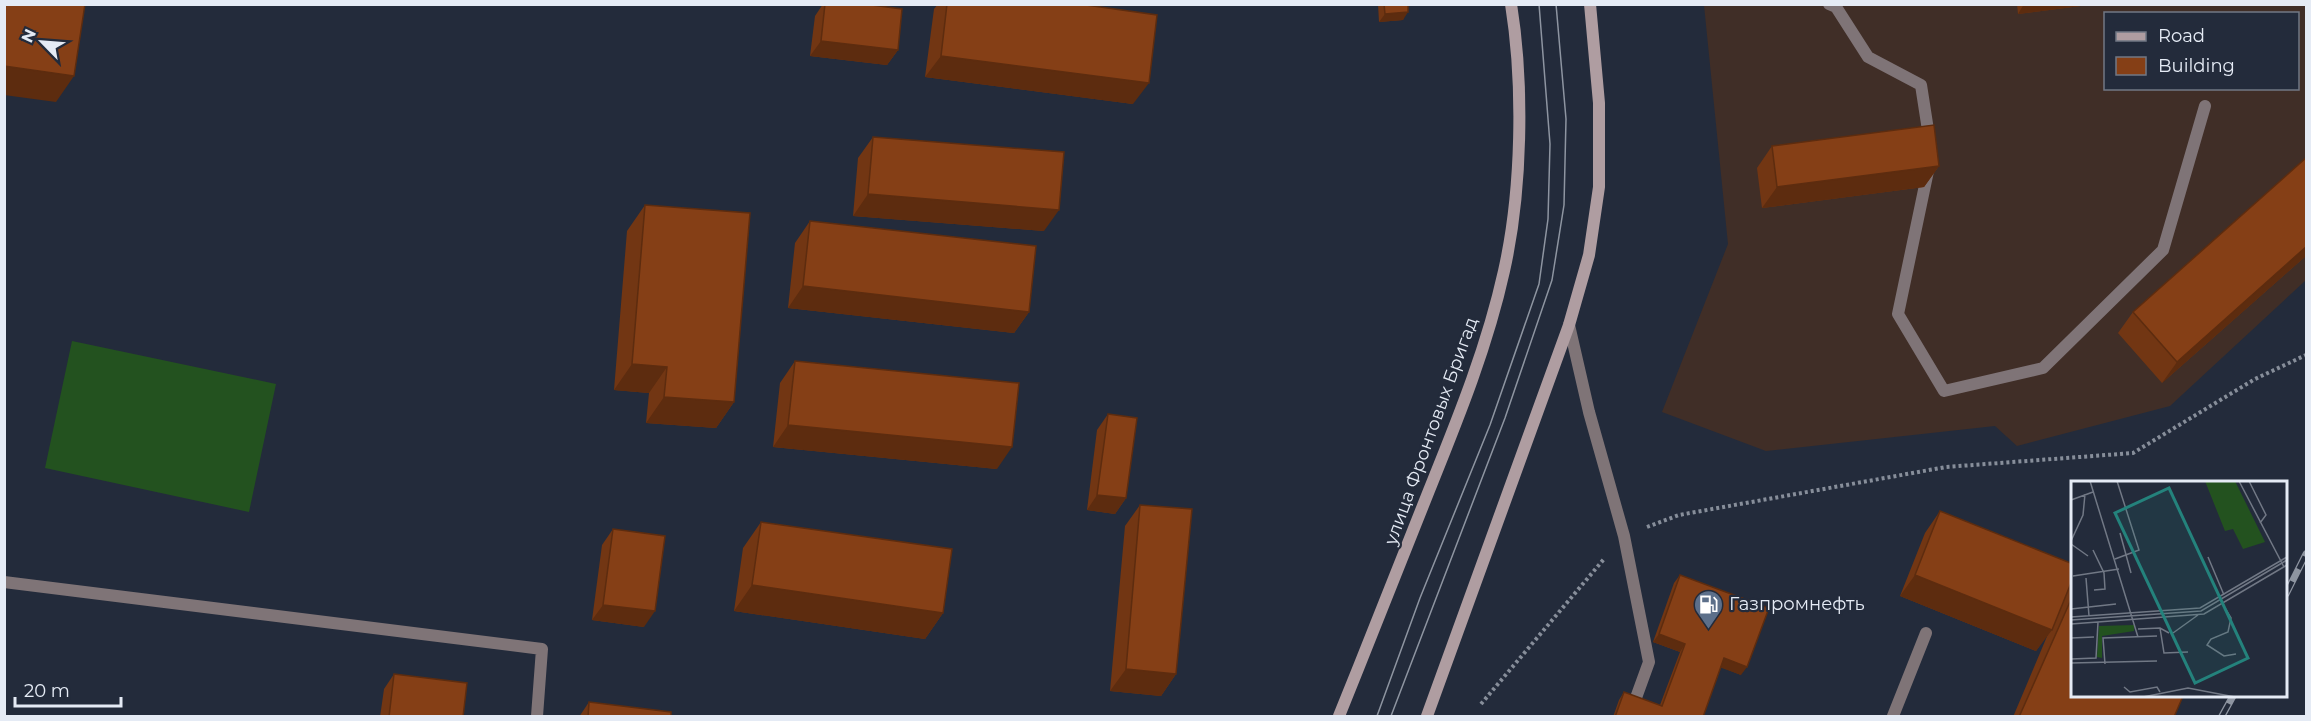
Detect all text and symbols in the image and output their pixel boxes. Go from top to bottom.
north arrow [12,12,72,72]
legend [2104,12,2299,90]
text: Road [2158,25,2205,47]
text: N [18,26,40,46]
text: Building [2158,55,2235,77]
street label: улица Фронтовых Бригад [1379,314,1483,549]
inset map [2071,481,2287,697]
fuel station icon: Газпромнефть [1692,588,1724,630]
place label: Газпромнефть [1729,593,1865,615]
scale bar [15,670,122,708]
text: 20 m [24,680,70,702]

